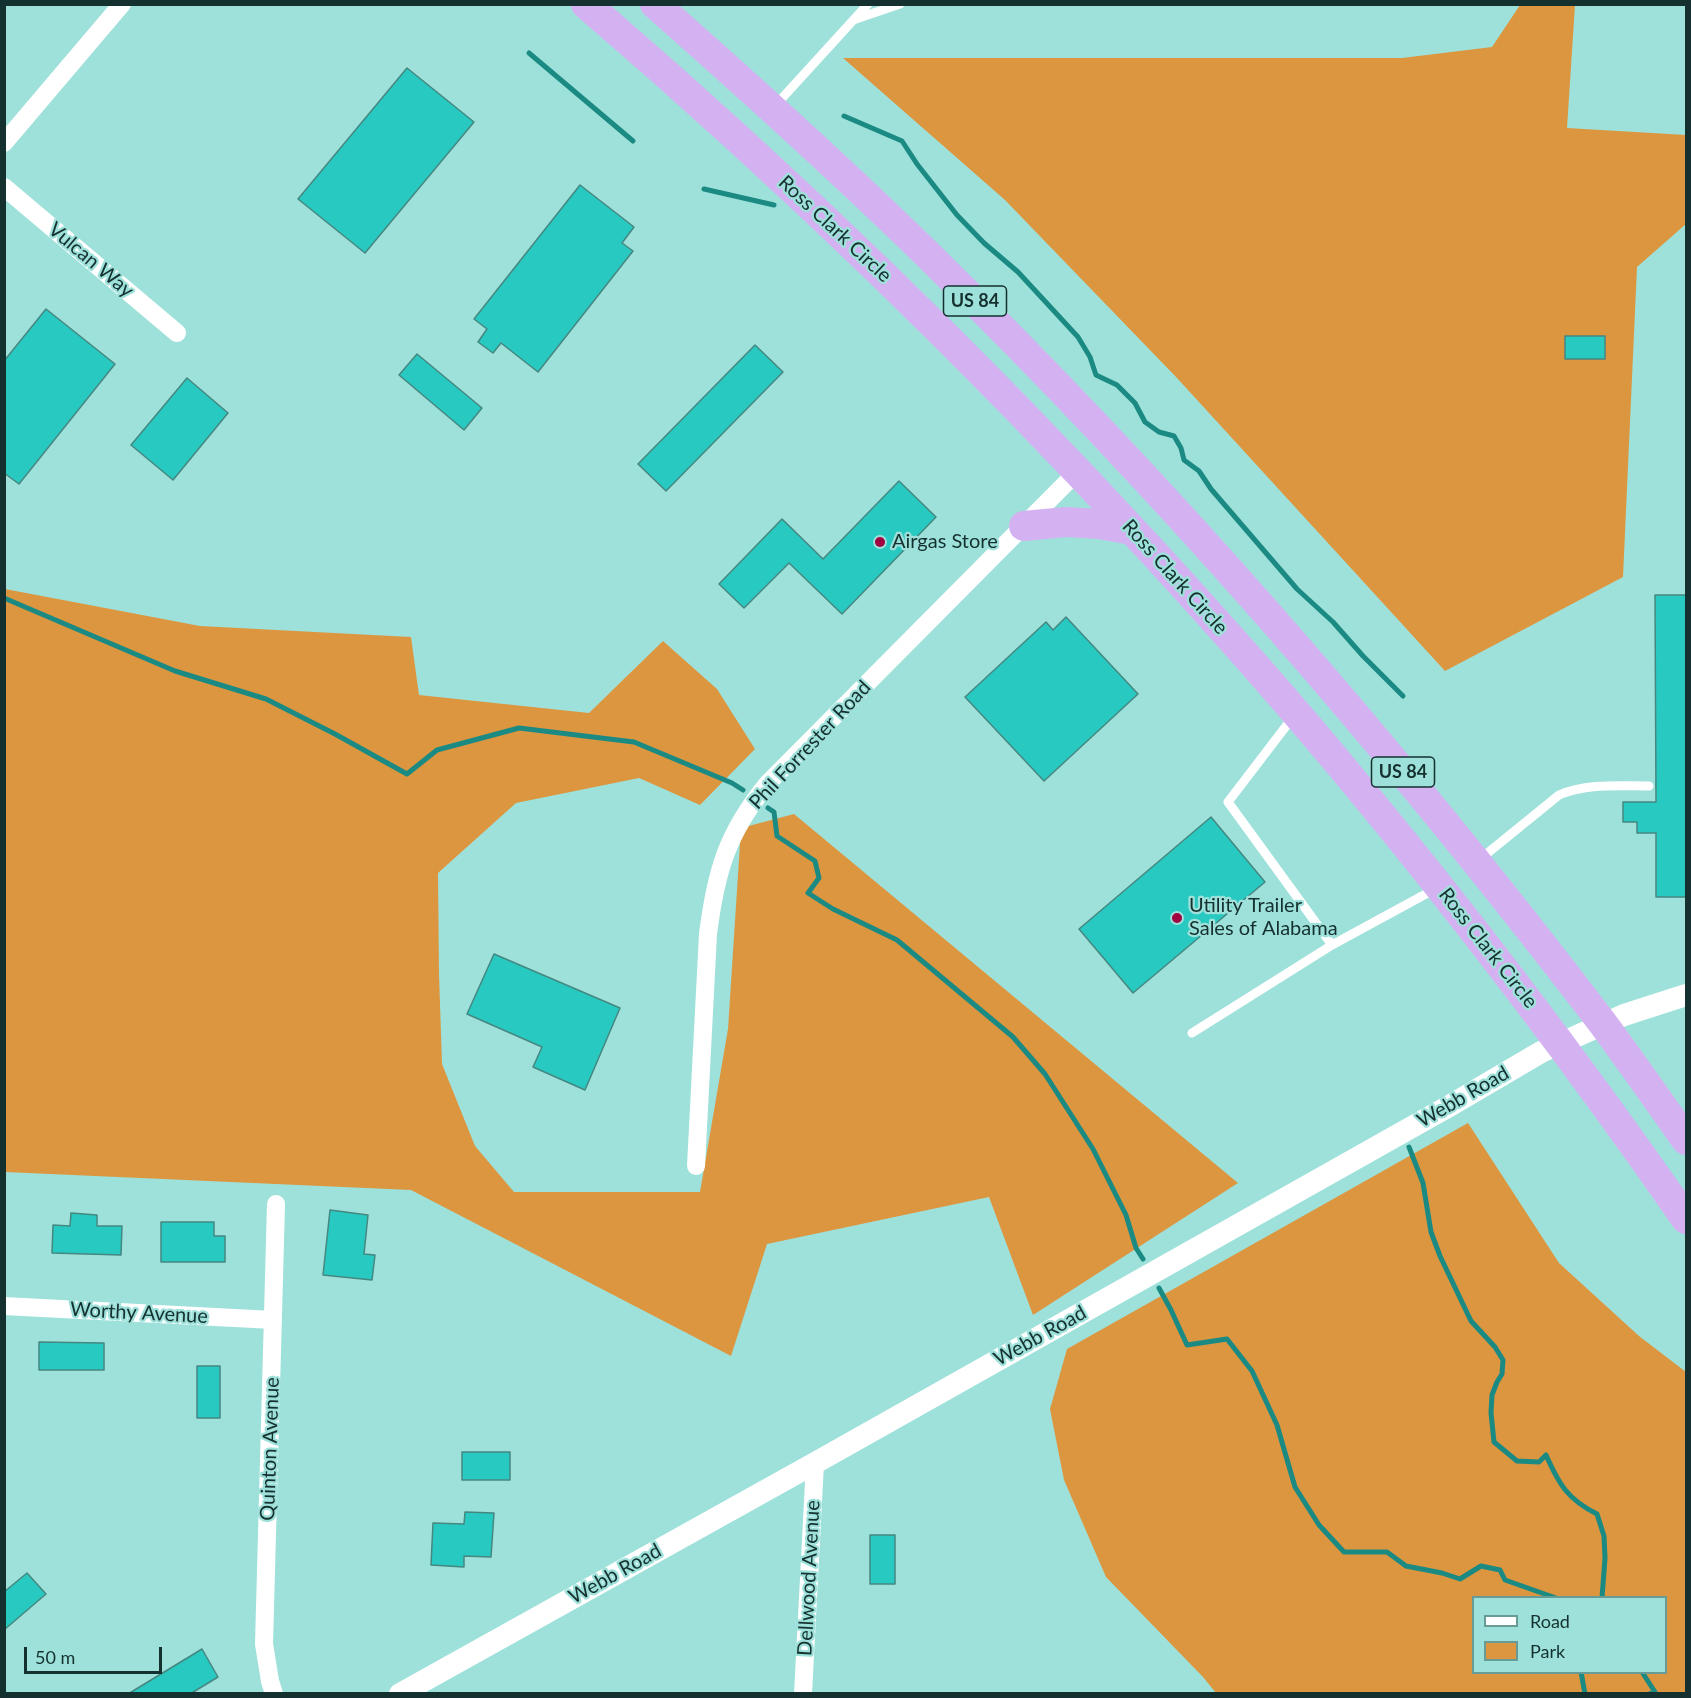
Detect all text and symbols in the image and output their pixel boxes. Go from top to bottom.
street label: Ross Clark Circle [773,170,897,288]
street label: Vulcan Way [44,217,138,303]
road number: US 84 [944,286,1006,316]
street label: Ross Clark Circle [1117,515,1233,639]
place label: Airgas Store [892,530,998,554]
marker: Airgas Store [873,535,887,549]
street label: Phil Forrester Road [744,676,876,814]
road number: US 84 [1372,757,1434,787]
street label: Ross Clark Circle [1434,883,1542,1013]
place label: Utility Trailer Sales of Alabama [1189,894,1338,941]
marker: Utility Trailer Sales of Alabama [1170,911,1184,925]
street label: Webb Road [1413,1061,1513,1133]
street label: Worthy Avenue [70,1297,208,1329]
street label: Webb Road [990,1301,1090,1371]
street label: Quinton Avenue [255,1377,285,1521]
street label: Dellwood Avenue [793,1500,825,1656]
street label: Webb Road [565,1539,665,1609]
legend [1472,1596,1667,1674]
text: Road [1530,1610,1570,1632]
scale bar [27,1635,165,1673]
text: Park [1530,1640,1565,1662]
text: 50 m [35,1646,75,1668]

